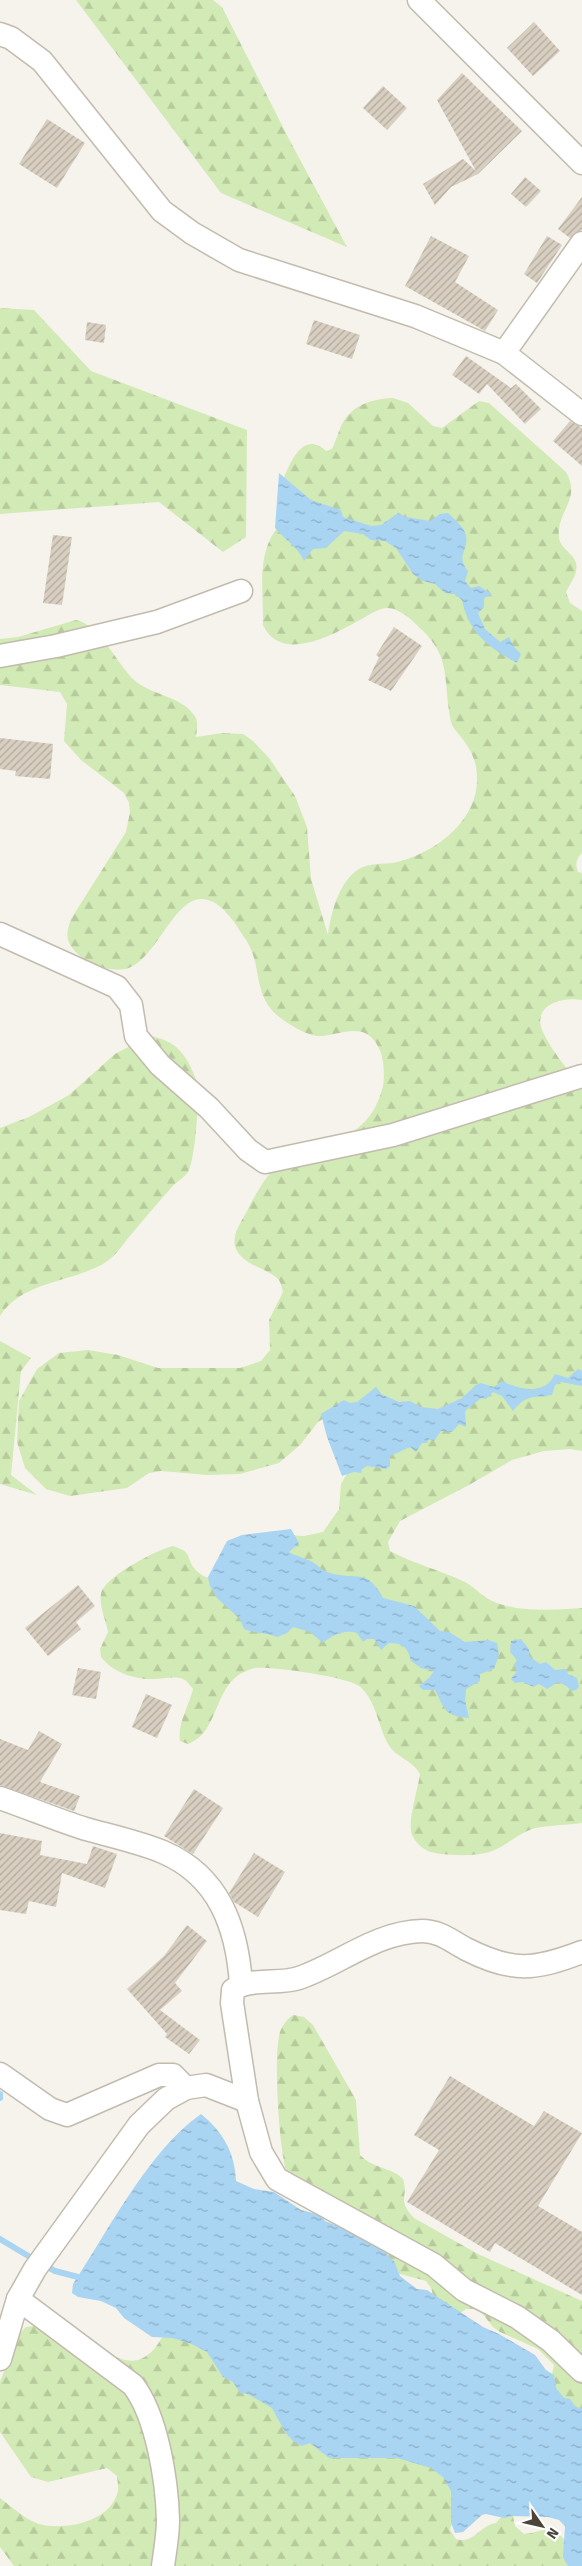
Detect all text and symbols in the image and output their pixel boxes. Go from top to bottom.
north arrow [517,2501,567,2551]
text: N [543,2524,562,2542]

